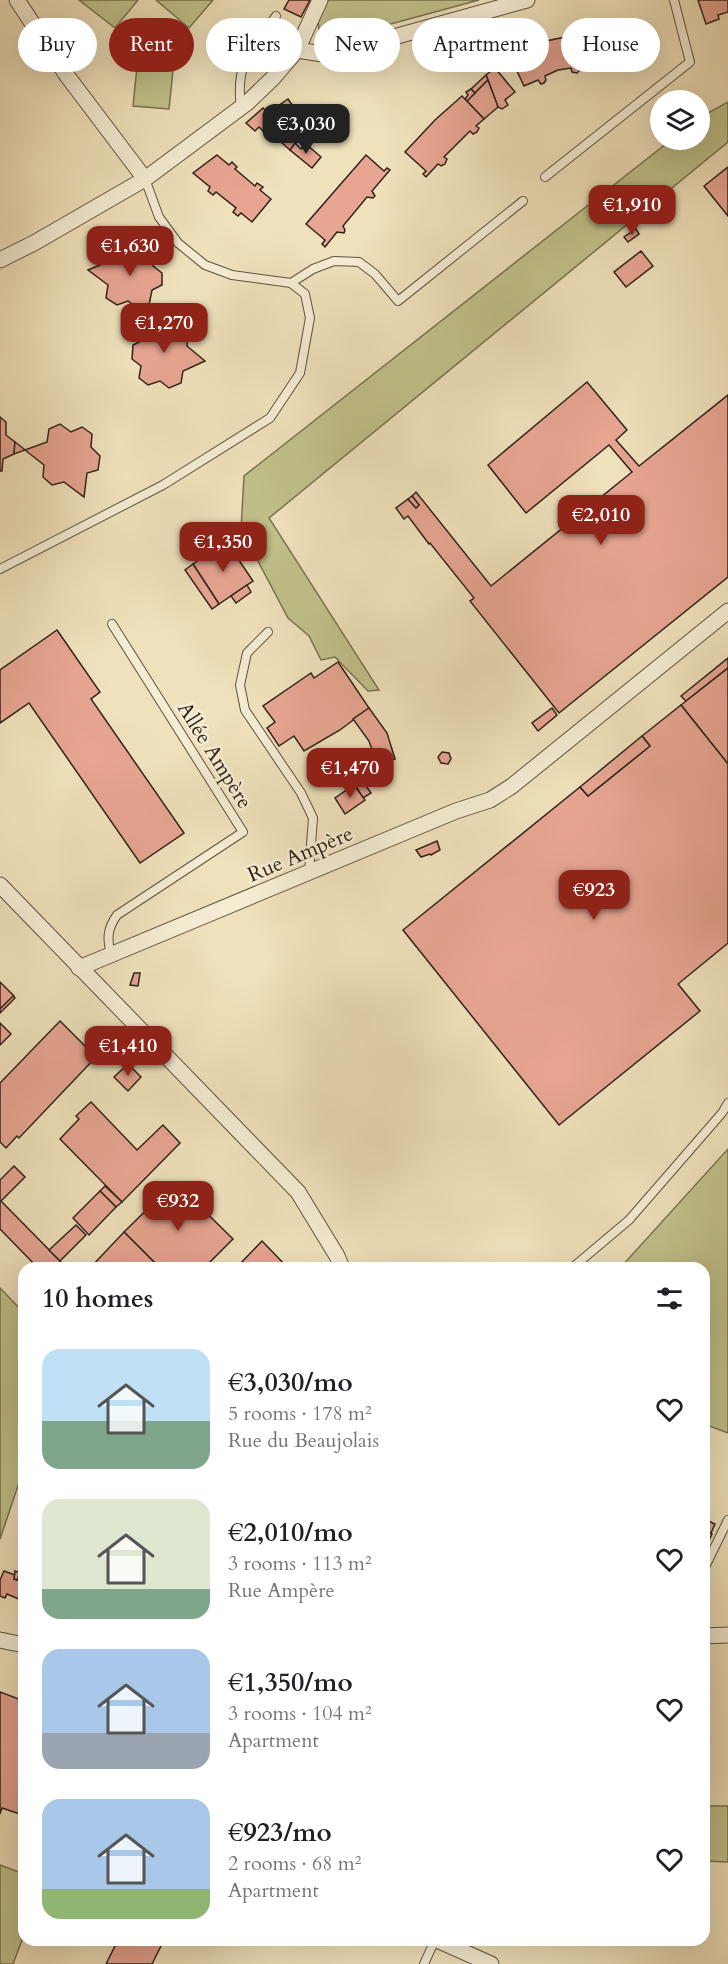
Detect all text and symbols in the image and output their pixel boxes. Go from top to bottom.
chip: Buy [18,18,97,72]
chip: Rent [109,18,194,72]
chip: Filters [206,18,302,72]
chip: New [314,18,400,72]
chip: Apartment [412,18,549,72]
chip: House [561,18,660,72]
map controls [650,90,710,150]
button: layers [650,90,710,150]
pin: €3,030 [257,104,355,155]
text: €3,030 [277,110,335,137]
pin: €1,910 [583,185,681,236]
text: €1,910 [603,191,661,218]
pin: €1,630 [81,226,179,277]
text: €1,630 [101,232,159,259]
pin: €1,270 [115,303,213,354]
text: €1,270 [135,309,193,336]
pin: €2,010 [552,495,650,546]
text: €2,010 [572,501,630,528]
pin: €1,350 [174,522,272,573]
text: €1,350 [194,528,252,555]
street label: Allée Ampère [170,696,259,814]
pin: €1,470 [301,748,399,799]
text: €1,470 [321,754,379,781]
street label: Rue Ampère [243,819,357,890]
pin: €923 [558,870,630,921]
text: €923 [573,876,615,903]
pin: €1,410 [79,1026,177,1077]
text: €1,410 [99,1032,157,1059]
pin: €932 [142,1181,214,1232]
text: €932 [157,1187,199,1214]
text: 10 homes [42,1281,153,1316]
icon: filters [653,1282,686,1315]
text: €3,030/mo [228,1365,353,1400]
icon: home [90,1373,162,1445]
icon: heart [653,1393,686,1426]
text: 5 rooms · 178 m² [228,1400,372,1427]
text: Rue du Beaujolais [228,1427,379,1454]
text: €2,010/mo [228,1515,353,1550]
icon: home [90,1523,162,1595]
icon: heart [653,1543,686,1576]
text: 3 rooms · 113 m² [228,1550,372,1577]
text: Rue Ampère [228,1577,335,1604]
text: €1,350/mo [228,1665,353,1700]
icon: home [90,1673,162,1745]
icon: heart [653,1693,686,1726]
text: 3 rooms · 104 m² [228,1700,372,1727]
text: Apartment [228,1727,319,1754]
text: €923/mo [228,1815,332,1850]
icon: home [90,1823,162,1895]
icon: heart [653,1843,686,1876]
text: 2 rooms · 68 m² [228,1850,361,1877]
text: Apartment [228,1877,319,1904]

